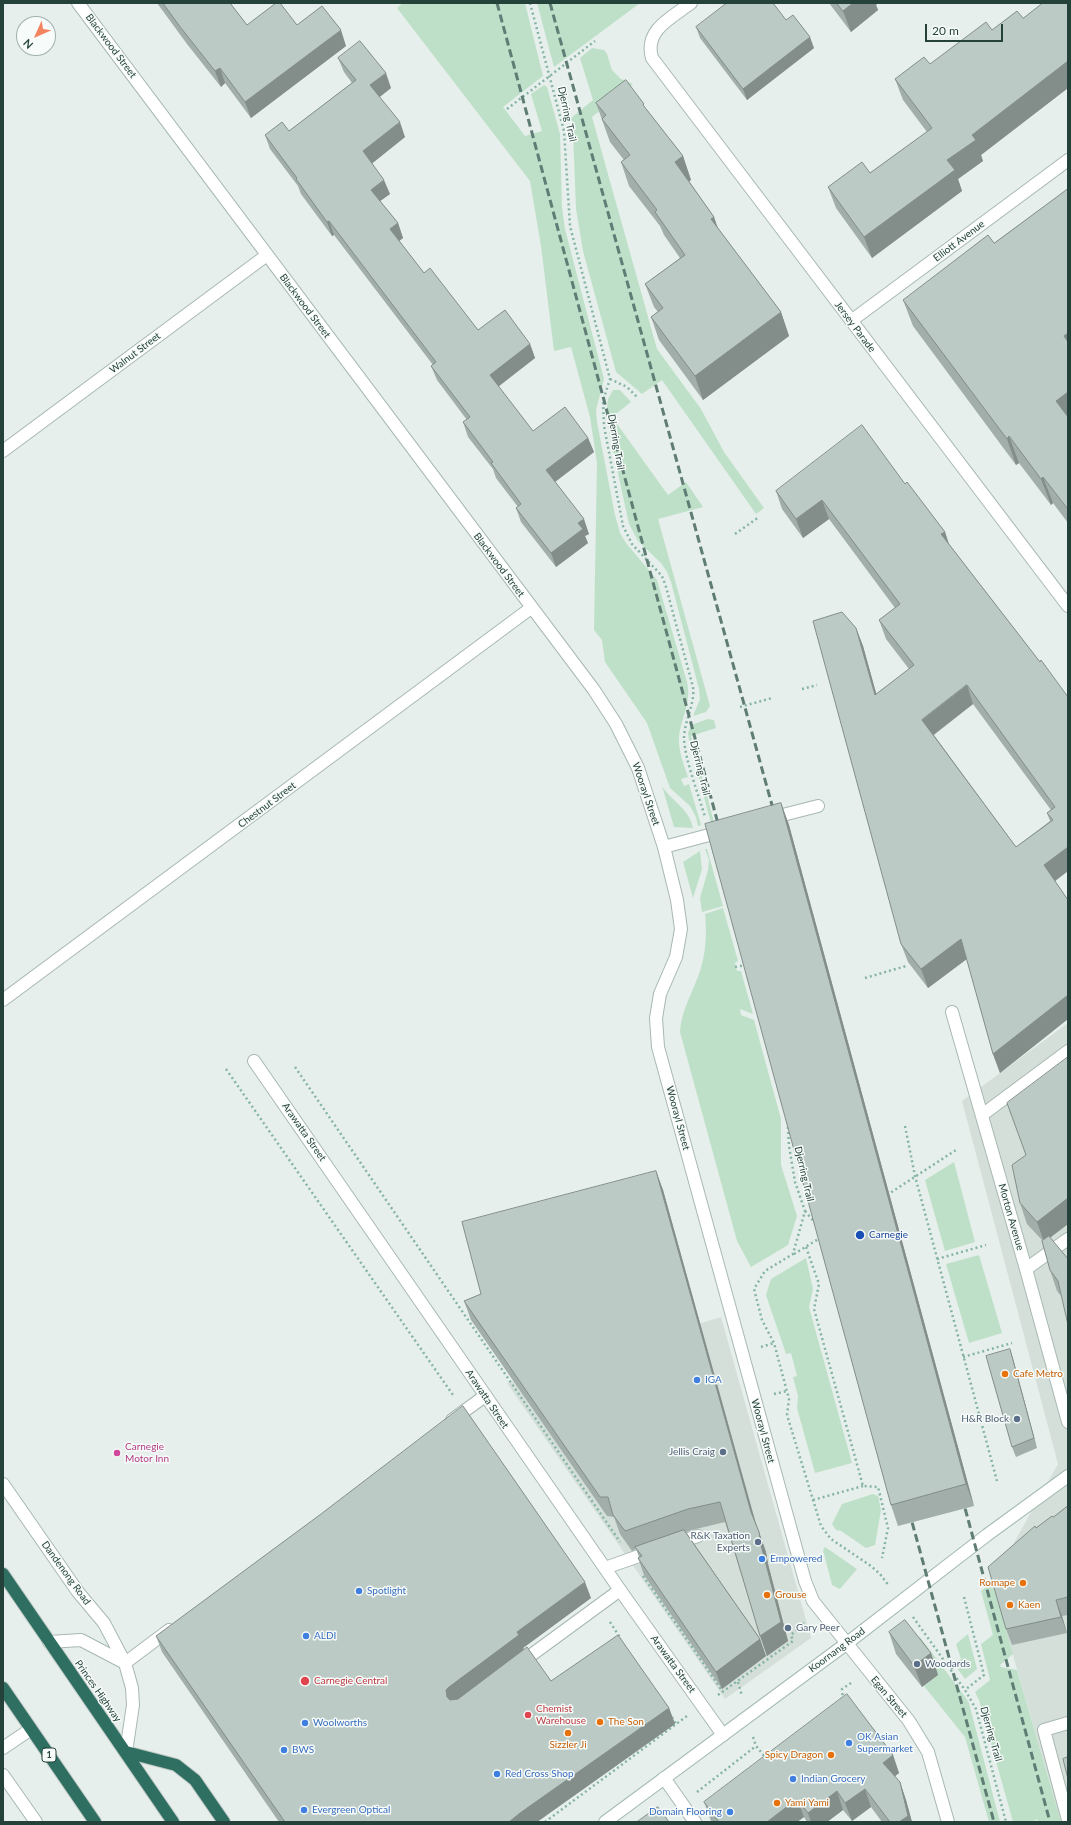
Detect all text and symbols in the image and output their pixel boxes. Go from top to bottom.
street label: Blackwood Street [83,12,139,80]
north arrow [16,16,56,56]
scale bar [927,16,1005,42]
text: 20 m [932,23,959,38]
text: N [20,37,35,52]
street label: Djerring Trail [555,85,579,143]
street label: Elliott Avenue [931,218,987,264]
street label: Blackwood Street [277,272,333,340]
street label: Jersey Parade [832,299,878,355]
street label: Walnut Street [107,330,163,376]
street label: Djerring Trail [605,413,627,471]
street label: Blackwood Street [471,531,527,599]
street label: Djerring Trail [687,739,713,797]
street label: Woorayl Street [630,761,662,827]
street label: Chestnut Street [236,779,298,831]
street label: Woorayl Street [664,1085,692,1151]
street label: Arawatta Street [279,1100,329,1164]
street label: Djerring Trail [792,1145,816,1203]
street label: Morton Avenue [996,1182,1026,1252]
marker: Carnegie [854,1229,866,1241]
place label: Carnegie [869,1229,908,1241]
street label: Arawatta Street [463,1367,511,1431]
place label: Cafe Metro [1013,1368,1063,1380]
marker: Cafe Metro [1000,1369,1010,1379]
place label: IGA [705,1374,722,1386]
marker: IGA [692,1375,702,1385]
street label: Woorayl Street [749,1398,777,1464]
place label: H&R Block [961,1413,1009,1425]
marker: H&R Block [1012,1414,1022,1424]
place label: Carnegie Motor Inn [125,1441,169,1464]
place label: Jellis Craig [669,1446,715,1458]
marker: Jellis Craig [718,1447,728,1457]
marker: Carnegie Motor Inn [112,1448,122,1458]
place label: R&K Taxation Experts [690,1530,750,1554]
marker: R&K Taxation Experts [753,1537,763,1547]
street label: Dandenong Road [39,1539,93,1607]
place label: Empowered [770,1553,822,1565]
marker: Empowered [757,1554,767,1564]
place label: Romape [979,1577,1015,1589]
marker: Romape [1018,1578,1028,1588]
place label: Spotlight [367,1585,406,1597]
marker: Spotlight [354,1586,364,1596]
place label: Grouse [775,1589,807,1601]
marker: Grouse [762,1590,772,1600]
place label: Kaen [1018,1599,1040,1611]
marker: Kaen [1005,1600,1015,1610]
place label: Gary Peer [796,1622,840,1634]
marker: Gary Peer [783,1623,793,1633]
street label: Koornang Road [807,1625,867,1675]
place label: ALDI [314,1630,336,1642]
marker: ALDI [301,1631,311,1641]
street label: Arawatta Street [648,1633,698,1695]
street label: Princes Highway [72,1658,124,1724]
place label: Woodards [925,1658,970,1670]
marker: Woodards [912,1659,922,1669]
street label: Egan Street [868,1674,910,1720]
marker: Carnegie Central [299,1675,311,1687]
place label: Carnegie Central [314,1675,387,1687]
place label: Chemist Warehouse [536,1703,586,1726]
street label: Djerring Trail [977,1705,1005,1763]
marker: Chemist Warehouse [523,1710,533,1720]
place label: The Son [608,1716,644,1728]
place label: Woolworths [313,1717,367,1729]
marker: The Son [595,1717,605,1727]
marker: Woolworths [300,1718,310,1728]
marker: Sizzler Ji [563,1728,573,1738]
place label: OK Asian Supermarket [857,1731,913,1754]
marker: OK Asian Supermarket [844,1738,854,1748]
place label: Sizzler Ji [549,1739,587,1751]
place label: BWS [292,1744,314,1756]
marker: BWS [279,1745,289,1755]
road number: 1 [42,1748,56,1762]
place label: Spicy Dragon [765,1749,823,1761]
marker: Spicy Dragon [826,1750,836,1760]
place label: Red Cross Shop [505,1768,574,1780]
marker: Red Cross Shop [492,1769,502,1779]
place label: Indian Grocery [801,1773,866,1785]
marker: Indian Grocery [788,1774,798,1784]
place label: Yami Yami [785,1797,829,1809]
marker: Yami Yami [772,1798,782,1808]
place label: Evergreen Optical [312,1804,390,1816]
marker: Evergreen Optical [299,1805,309,1815]
place label: Domain Flooring [649,1806,722,1818]
marker: Domain Flooring [725,1807,735,1817]

